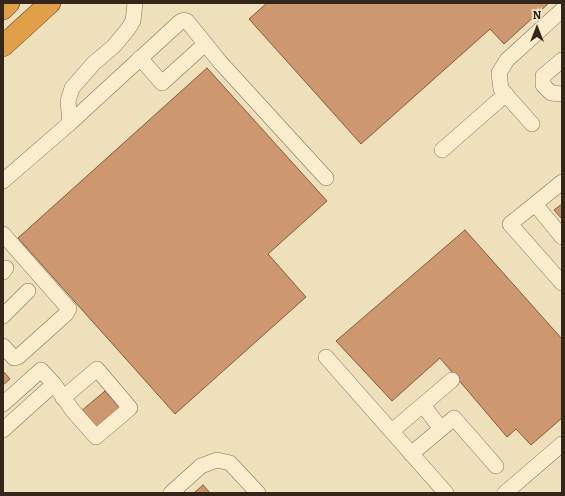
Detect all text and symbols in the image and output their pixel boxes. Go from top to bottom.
north arrow [517,8,557,48]
text: N [533,9,541,22]

